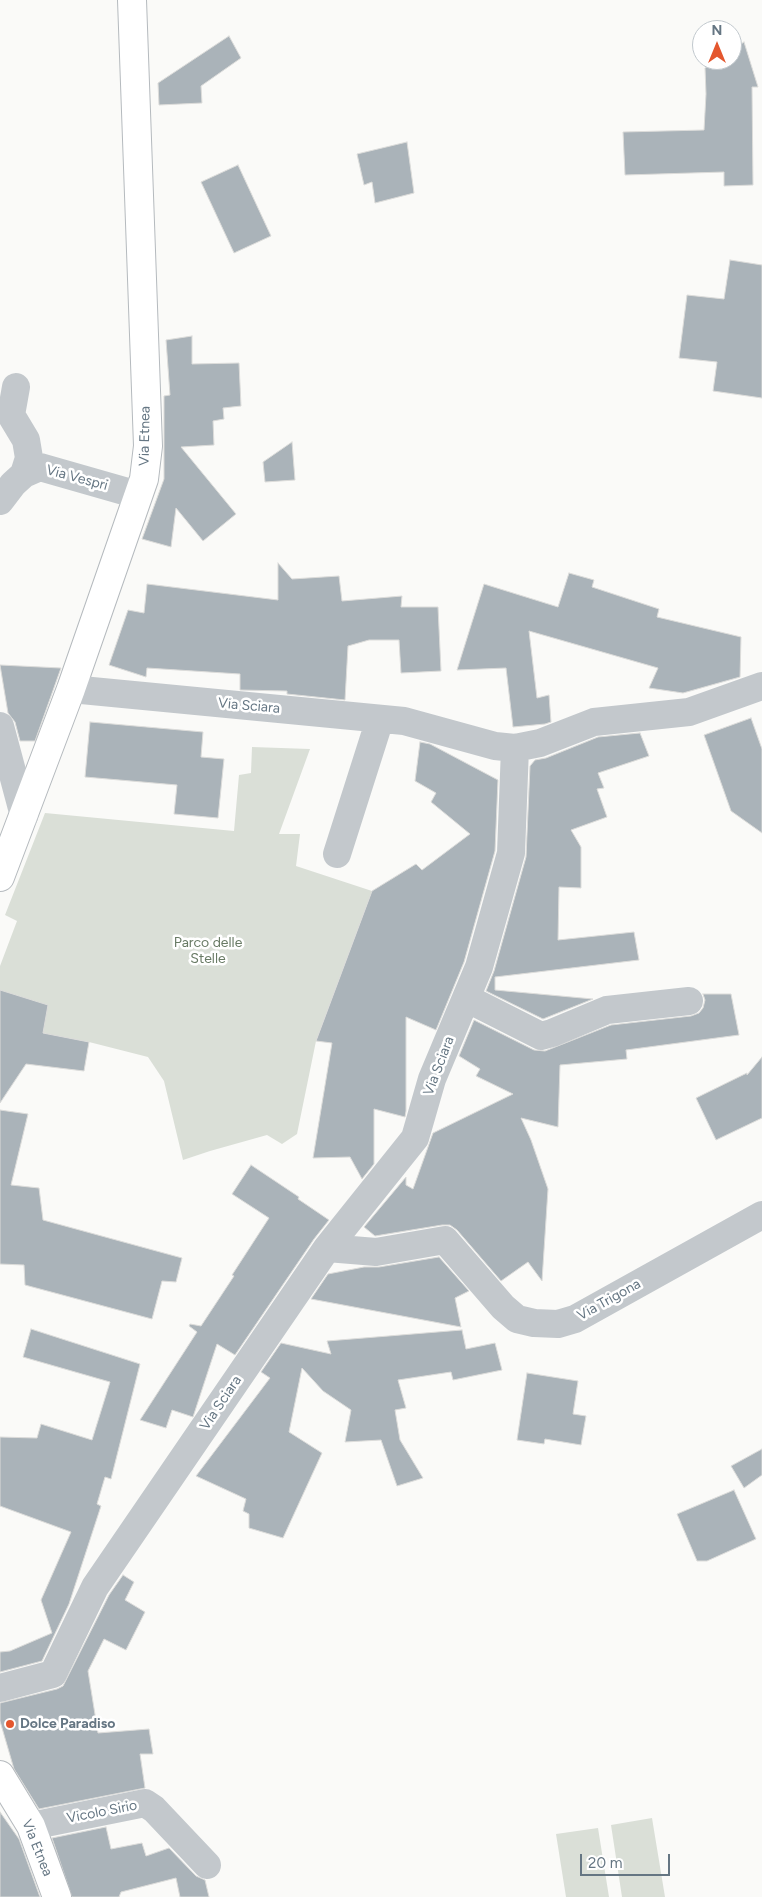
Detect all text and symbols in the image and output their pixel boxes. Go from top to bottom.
north arrow [692,20,742,70]
text: N [712,22,722,39]
street label: Via Etnea [136,406,154,466]
street label: Via Vespri [44,462,110,494]
street label: Via Sciara [217,695,281,717]
park label: Parco delle Stelle [174,935,242,968]
street label: Via Sciara [420,1034,458,1098]
street label: Via Trigona [574,1276,644,1324]
street label: Via Sciara [197,1373,245,1433]
place label: Dolce Paradiso [20,1716,115,1732]
marker: Dolce Paradiso [4,1718,16,1730]
street label: Vicolo Sirio [65,1797,139,1827]
street label: Via Etnea [18,1817,56,1879]
scale bar [582,1844,672,1876]
text: 20 m [588,1854,622,1872]

